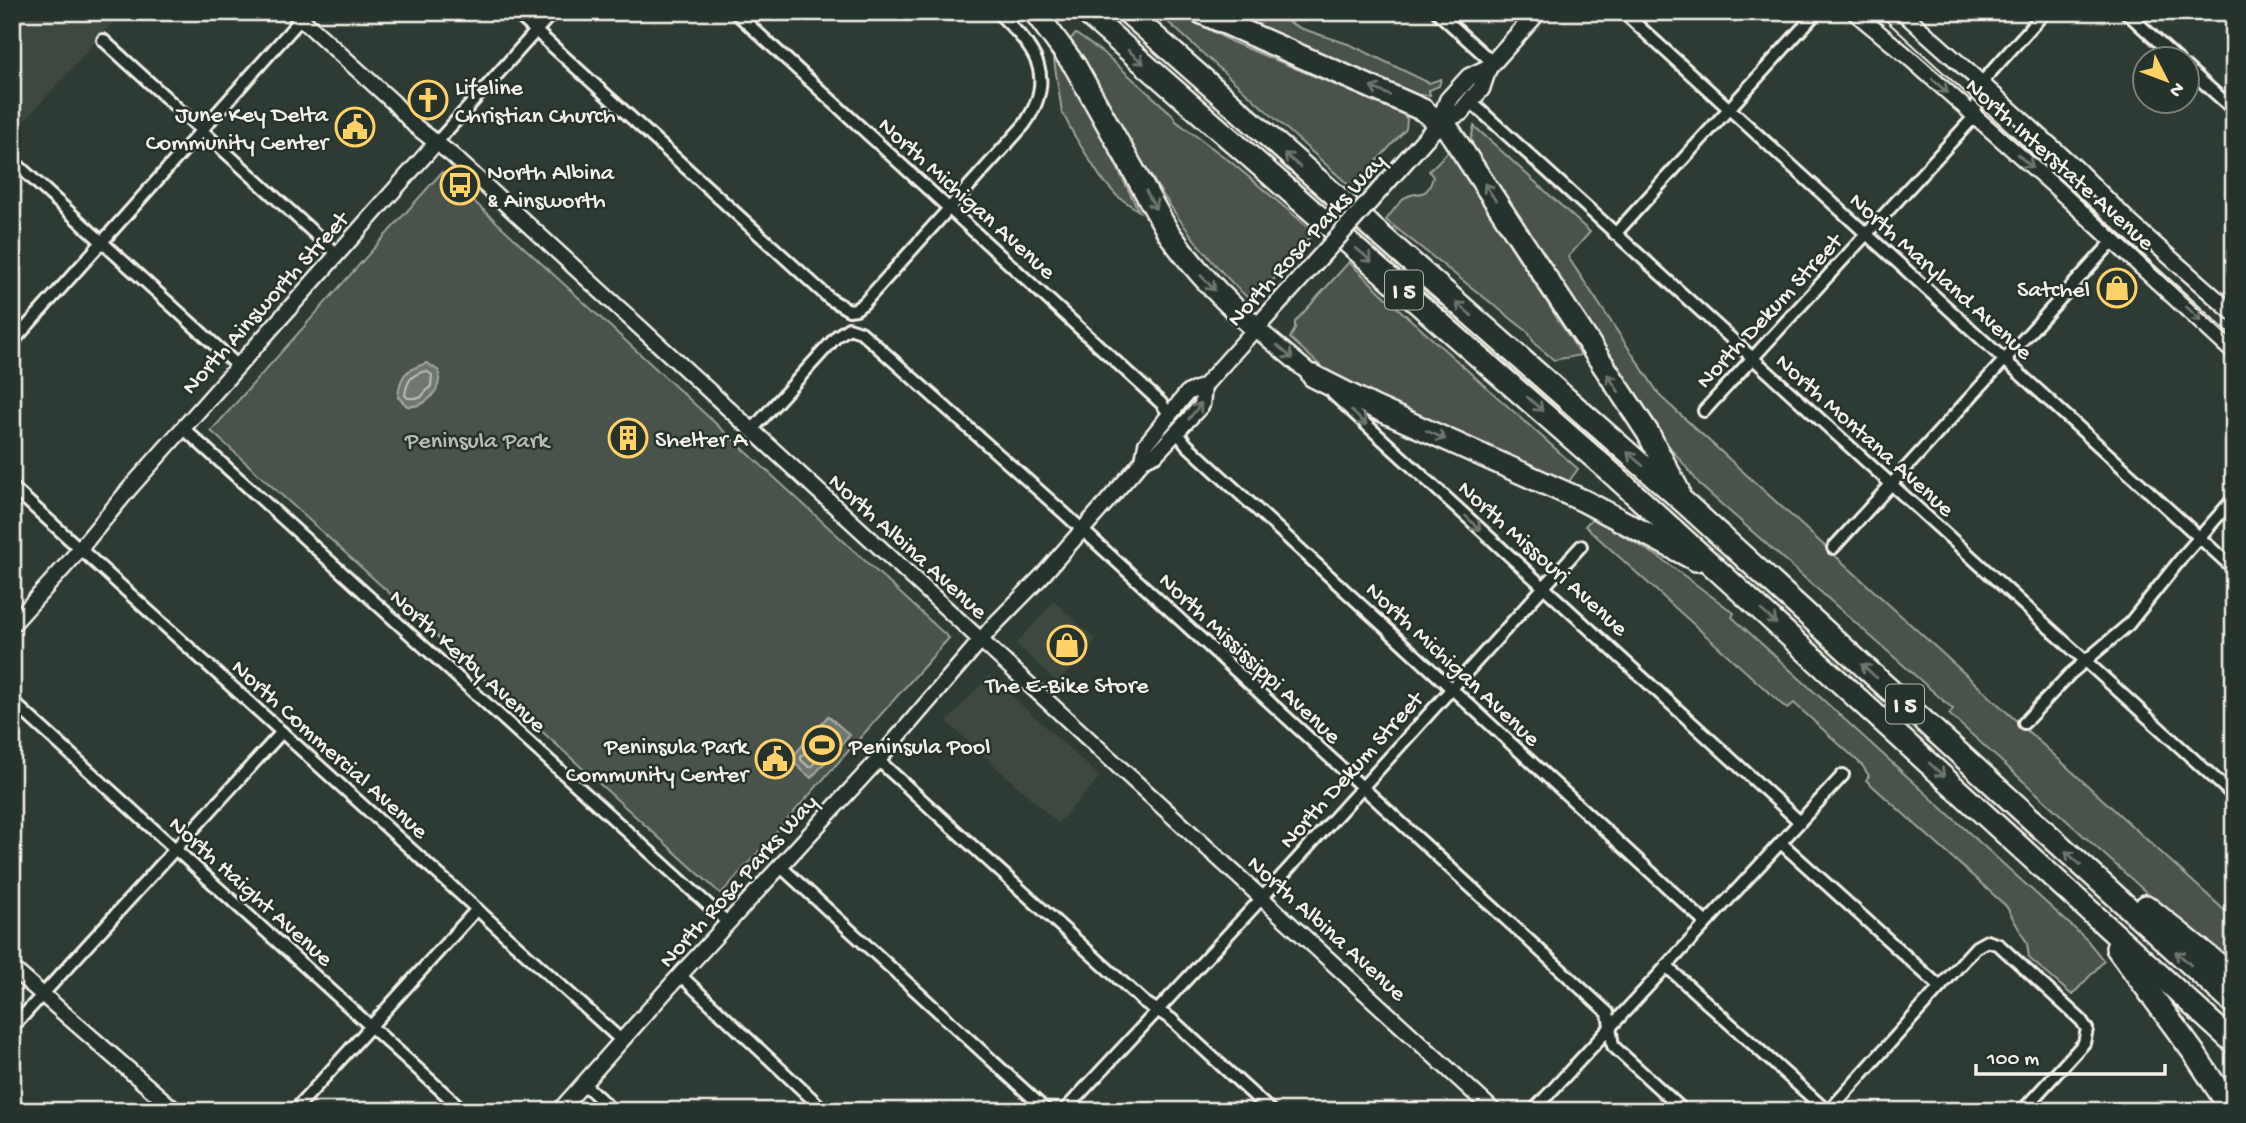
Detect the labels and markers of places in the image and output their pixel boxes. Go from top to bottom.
place label: Lifeline Christian Church [455,75,616,132]
church icon: Lifeline Christian Church [407,79,449,121]
place label: June Key Delta Community Center [146,102,330,159]
public building icon: June Key Delta Community Center [334,106,376,148]
place label: North Albina & Ainsworth [487,160,615,217]
bus stop icon: North Albina & Ainsworth [439,164,481,206]
shop icon: Satchel [2096,267,2138,309]
place label: Satchel [2017,277,2090,306]
building icon: Shelter A [607,417,649,459]
place label: Shelter A [655,427,749,456]
shop icon: The E-Bike Store [1046,624,1088,666]
place label: The E-Bike Store [983,673,1149,702]
sports icon: Peninsula Pool [801,724,843,766]
place label: Peninsula Park Community Center [566,734,750,791]
place label: Peninsula Pool [848,734,990,763]
public building icon: Peninsula Park Community Center [754,738,796,780]

